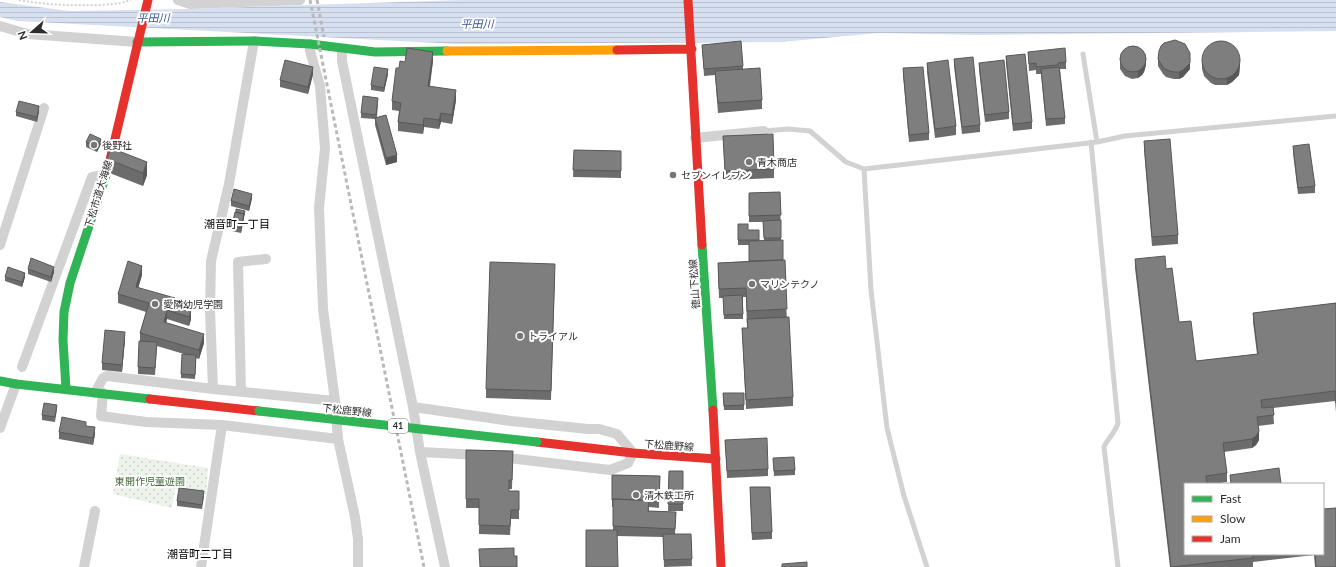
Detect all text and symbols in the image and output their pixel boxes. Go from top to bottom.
water label: 平田川 [137,11,170,24]
north arrow [12,12,52,52]
water label: 平田川 [461,17,494,30]
text: N [15,29,30,42]
place label: 後野社 [102,139,132,151]
marker: 後野社 [89,140,99,150]
place label: 青木商店 [757,156,797,168]
marker: 青木商店 [744,157,754,167]
street label: 下松市道大海線 [82,159,114,229]
place label: セブンイレブン [681,169,751,181]
marker: セブンイレブン [668,170,678,180]
district label: 潮音町一丁目 [204,217,270,230]
street label: 徳山下松線 [686,259,702,309]
place label: マリンテクノ [760,278,819,290]
marker: マリンテクノ [747,279,757,289]
place label: 愛隣幼児学園 [163,298,223,310]
marker: 愛隣幼児学園 [150,299,160,309]
place label: トライアル [528,330,578,342]
marker: トライアル [515,331,525,341]
street label: 下松鹿野線 [322,401,372,419]
road number: 41 [388,419,408,433]
street label: 下松鹿野線 [644,437,694,453]
park label: 東開作児童遊園 [115,475,185,487]
legend [1184,483,1324,555]
place label: 清木鉄工所 [644,489,694,501]
marker: 清木鉄工所 [631,490,641,500]
text: Fast [1220,491,1242,506]
text: Slow [1220,511,1246,526]
text: Jam [1220,531,1241,546]
district label: 潮音町二丁目 [167,547,233,560]

